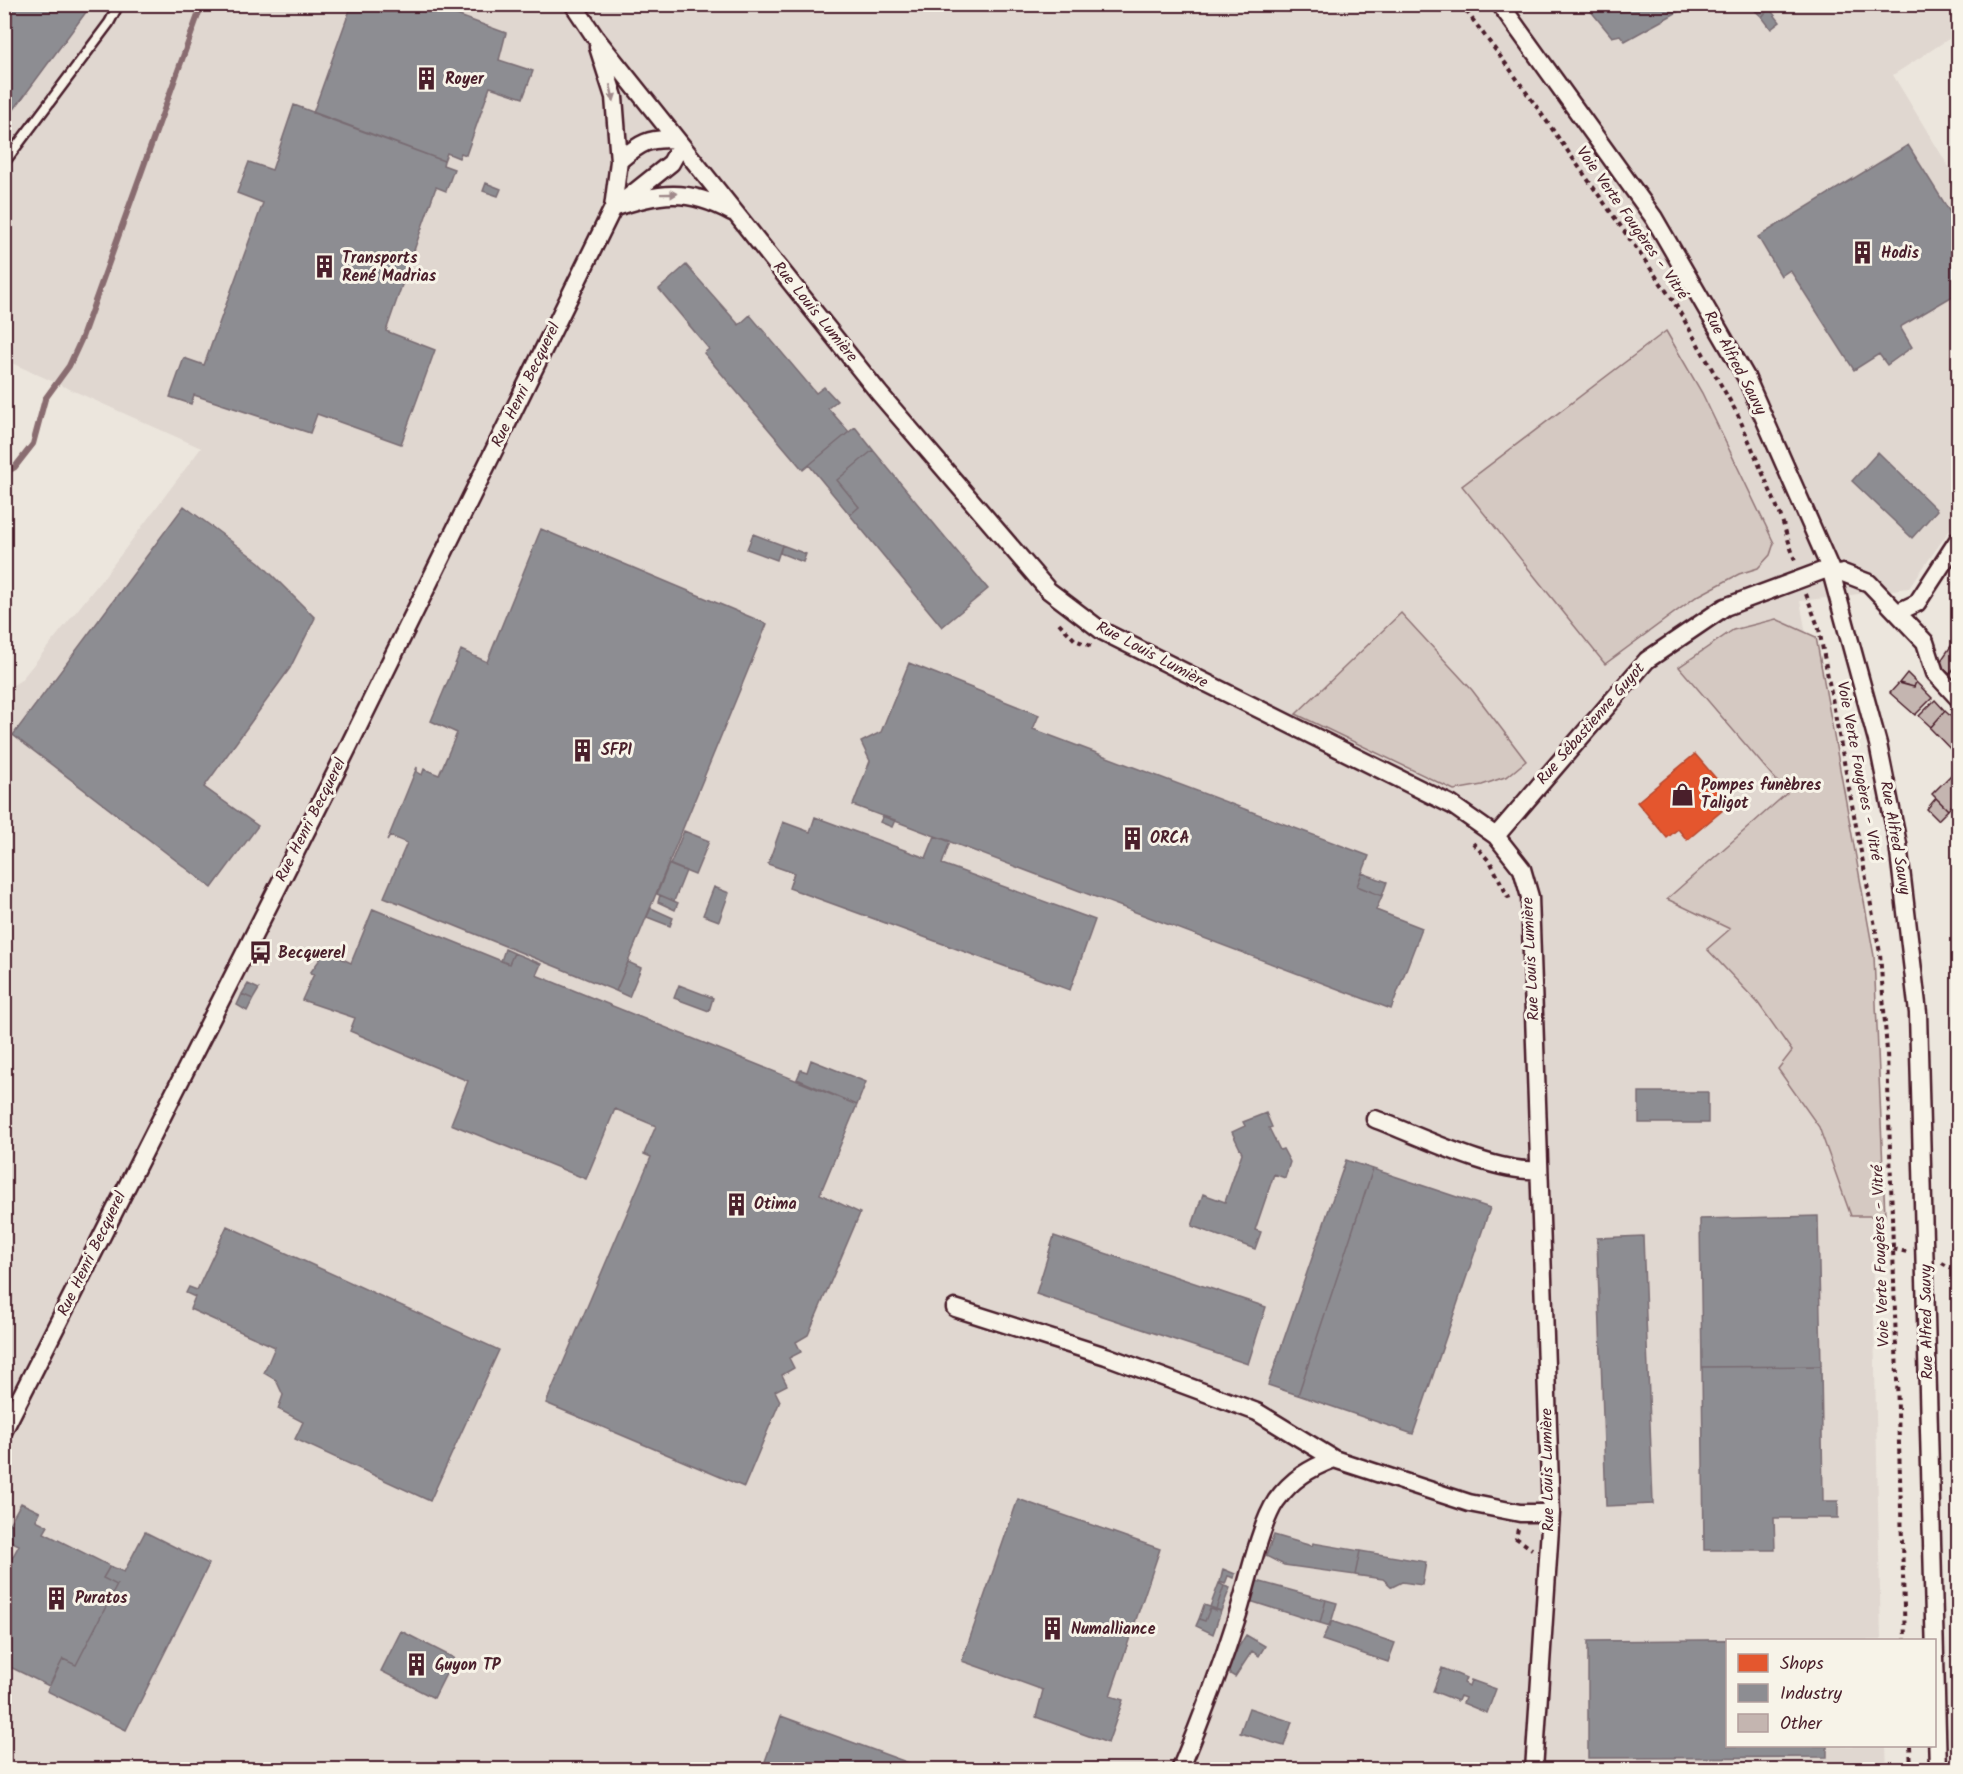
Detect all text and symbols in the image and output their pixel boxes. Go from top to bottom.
building icon: Royer [414,66,440,92]
place label: Royer [445,67,485,92]
one-way arrow [607,84,617,102]
street label: Voie Verte Fougères - Vitré [1569,141,1695,306]
one-way arrow [660,189,679,199]
building icon: Hodis [1850,240,1876,266]
place label: Hodis [1881,241,1919,266]
place label: Transports René Madrias [342,246,437,289]
building icon: Transports René Madrias [311,254,337,280]
street label: Rue Louis Lumière [766,256,864,368]
street label: Rue Alfred Sauvy [1697,306,1773,420]
street label: Rue Henri Becquerel [485,318,567,452]
street label: Rue Louis Lumière [1091,615,1213,695]
street label: Rue Sébastienne Guyot [1531,657,1652,791]
street label: Voie Verte Fougères - Vitré [1829,679,1889,864]
building icon: SFPI [570,737,596,763]
place label: SFPI [601,738,632,763]
street label: Rue Henri Becquerel [269,754,353,886]
place label: Pompes funèbres Taligot [1701,773,1822,816]
street label: Rue Alfred Sauvy [1873,779,1917,897]
shop icon: Pompes funèbres Taligot [1670,781,1696,807]
building icon: ORCA [1119,825,1145,851]
place label: ORCA [1150,826,1189,851]
street label: Rue Louis Lumière [1515,897,1547,1021]
bus stop icon: Becquerel [247,940,273,966]
place label: Becquerel [278,941,346,966]
street label: Voie Verte Fougères - Vitré [1865,1164,1897,1347]
street label: Rue Henri Becquerel [51,1187,133,1321]
building icon: Otima [723,1191,749,1217]
place label: Otima [754,1192,797,1217]
street label: Rue Alfred Sauvy [1913,1264,1941,1380]
street label: Rue Louis Lumière [1534,1408,1562,1532]
building icon: Puratos [44,1585,70,1611]
place label: Puratos [75,1586,128,1611]
building icon: Numalliance [1040,1616,1066,1642]
place label: Numalliance [1071,1617,1156,1642]
legend [1726,1639,1936,1747]
text: Shops [1780,1650,1824,1679]
building icon: Guyon TP [404,1652,430,1678]
place label: Guyon TP [435,1653,502,1678]
text: Industry [1780,1680,1842,1709]
text: Other [1780,1710,1823,1739]

